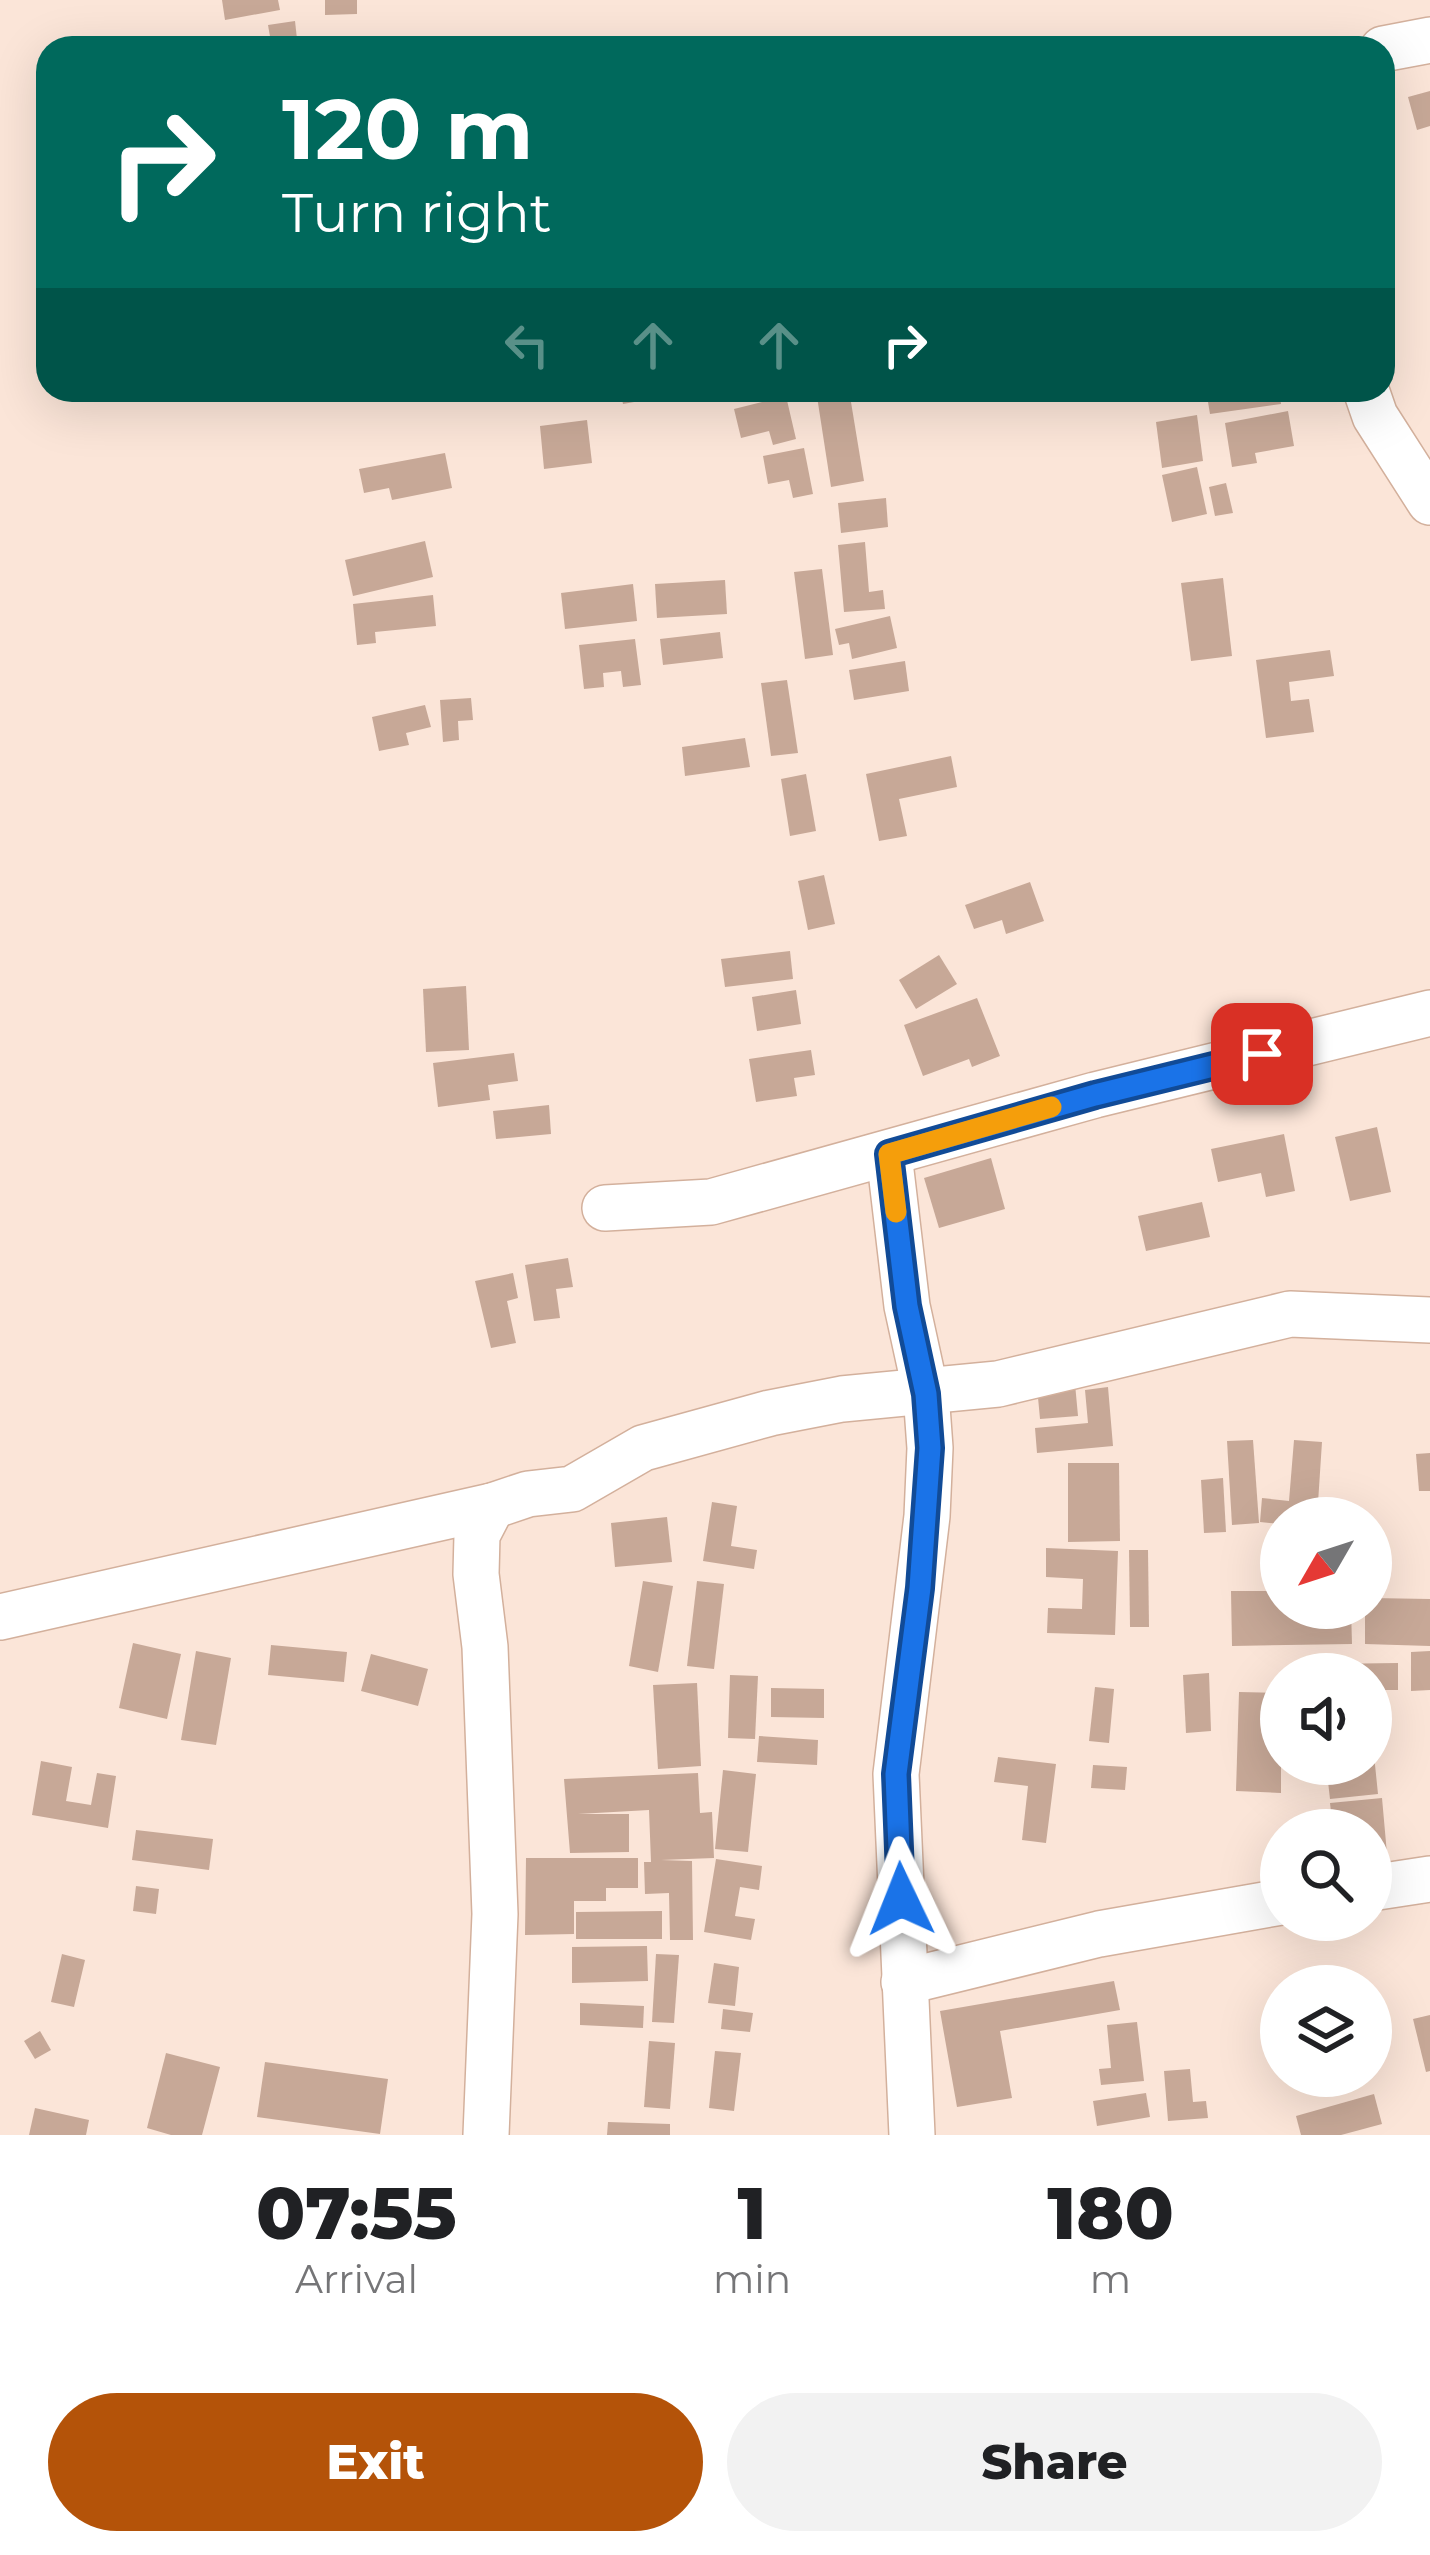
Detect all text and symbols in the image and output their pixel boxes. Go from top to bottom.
text: 120 m [282,78,533,180]
icon: right [84,84,240,240]
text: Turn right [282,180,552,246]
icon: left [494,312,560,378]
icon: ahead [620,312,686,378]
icon: ahead [746,312,812,378]
icon: right [872,312,938,378]
pin [1211,1003,1313,1105]
icon: arrive [1229,1021,1295,1087]
north arrow [1260,1497,1392,1629]
map controls [1260,1497,1392,2097]
button: sound [1260,1653,1392,1785]
button: search [1260,1809,1392,1941]
position arrow [838,1836,964,1962]
button: layers [1260,1965,1392,2097]
text: 07:55 [256,2169,457,2257]
text: 1 [737,2169,767,2257]
text: 180 [1047,2169,1174,2257]
text: Arrival [295,2255,418,2303]
text: min [713,2255,791,2303]
text: m [1090,2255,1131,2303]
button: Exit [48,2393,703,2531]
button: Share [727,2393,1382,2531]

